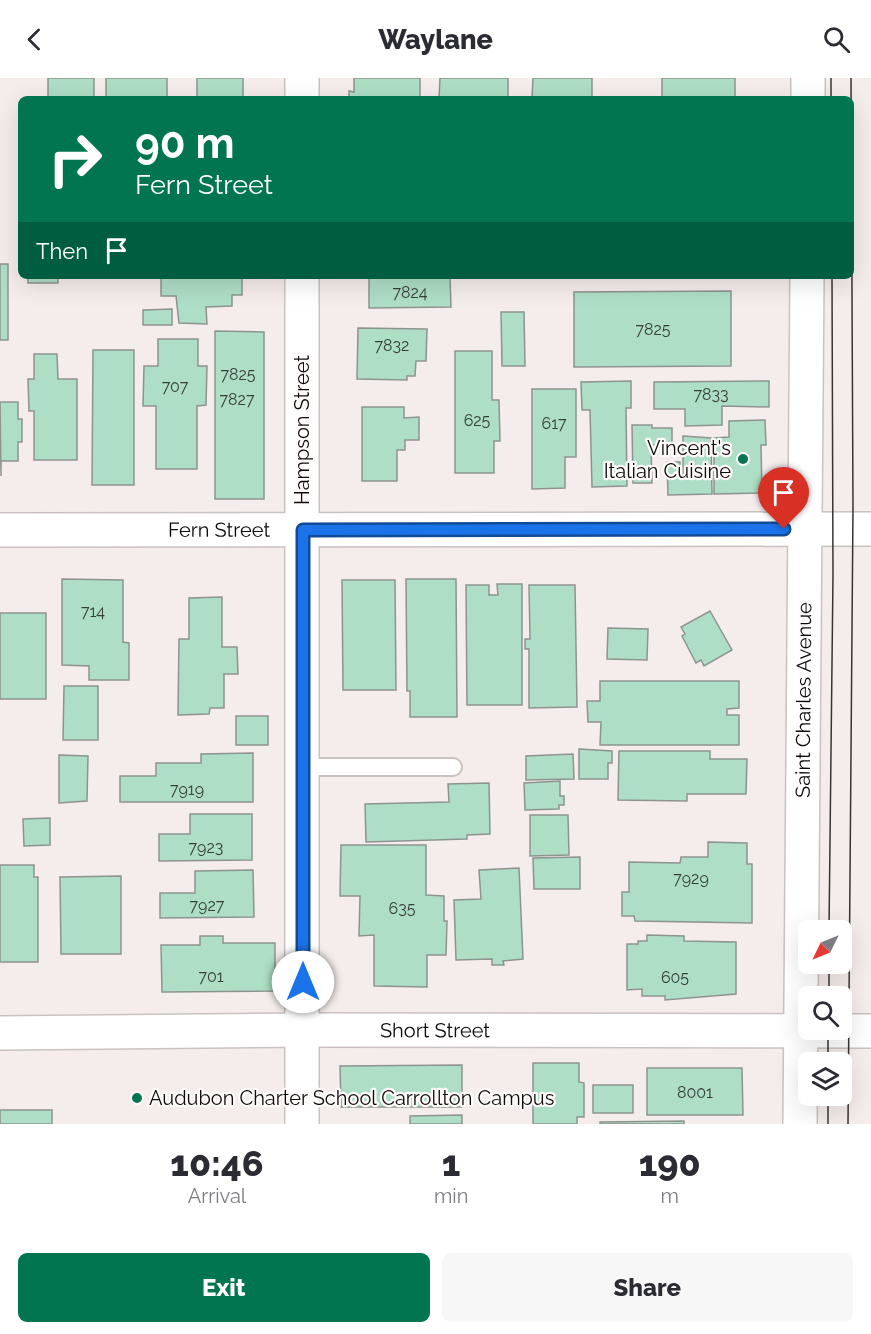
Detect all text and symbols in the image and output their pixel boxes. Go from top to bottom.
icon: back [18,23,51,56]
icon: search [820,23,853,56]
text: Waylane [378,24,493,55]
text: 90 m [135,119,235,168]
icon: right [36,120,114,198]
text: Fern Street [135,169,273,200]
icon: arrive [100,234,133,267]
text: Then [36,238,88,264]
house number: 7824 [392,283,428,302]
house number: 7825 [635,320,671,339]
house number: 7832 [375,336,409,355]
street label: Hampson Street [290,355,314,505]
house number: 7825 [220,365,256,384]
house number: 707 [162,377,189,396]
house number: 7833 [693,385,729,404]
house number: 7827 [220,390,255,409]
house number: 625 [464,411,491,430]
house number: 617 [542,414,567,433]
place label: Vincent's Italian Cuisine [604,436,731,483]
marker: Vincent's Italian Cuisine [736,452,750,466]
pin [758,467,809,529]
icon: arrive [767,476,800,509]
street label: Fern Street [168,518,270,542]
house number: 714 [81,602,105,621]
street label: Saint Charles Avenue [791,602,816,798]
house number: 7919 [170,780,204,799]
house number: 7923 [189,838,223,857]
house number: 7929 [673,869,709,888]
house number: 7927 [190,896,225,915]
house number: 635 [389,899,416,918]
north arrow [798,920,852,974]
map controls [798,920,852,1106]
position arrow [271,950,335,1014]
house number: 701 [198,967,224,986]
house number: 605 [661,968,689,987]
button: search [798,986,852,1040]
street label: Short Street [380,1018,490,1042]
button: layers [798,1052,852,1106]
house number: 8001 [677,1083,713,1102]
place label: Audubon Charter School Carrollton Campus [149,1086,554,1110]
marker: Audubon Charter School Carrollton Campus [130,1091,144,1105]
text: 10:46 [170,1142,264,1184]
text: 1 [442,1142,461,1184]
text: 190 [639,1142,701,1184]
text: Arrival [188,1184,246,1208]
text: min [434,1184,468,1208]
text: m [660,1184,679,1208]
button: Exit [18,1253,430,1322]
button: Share [442,1253,853,1322]

